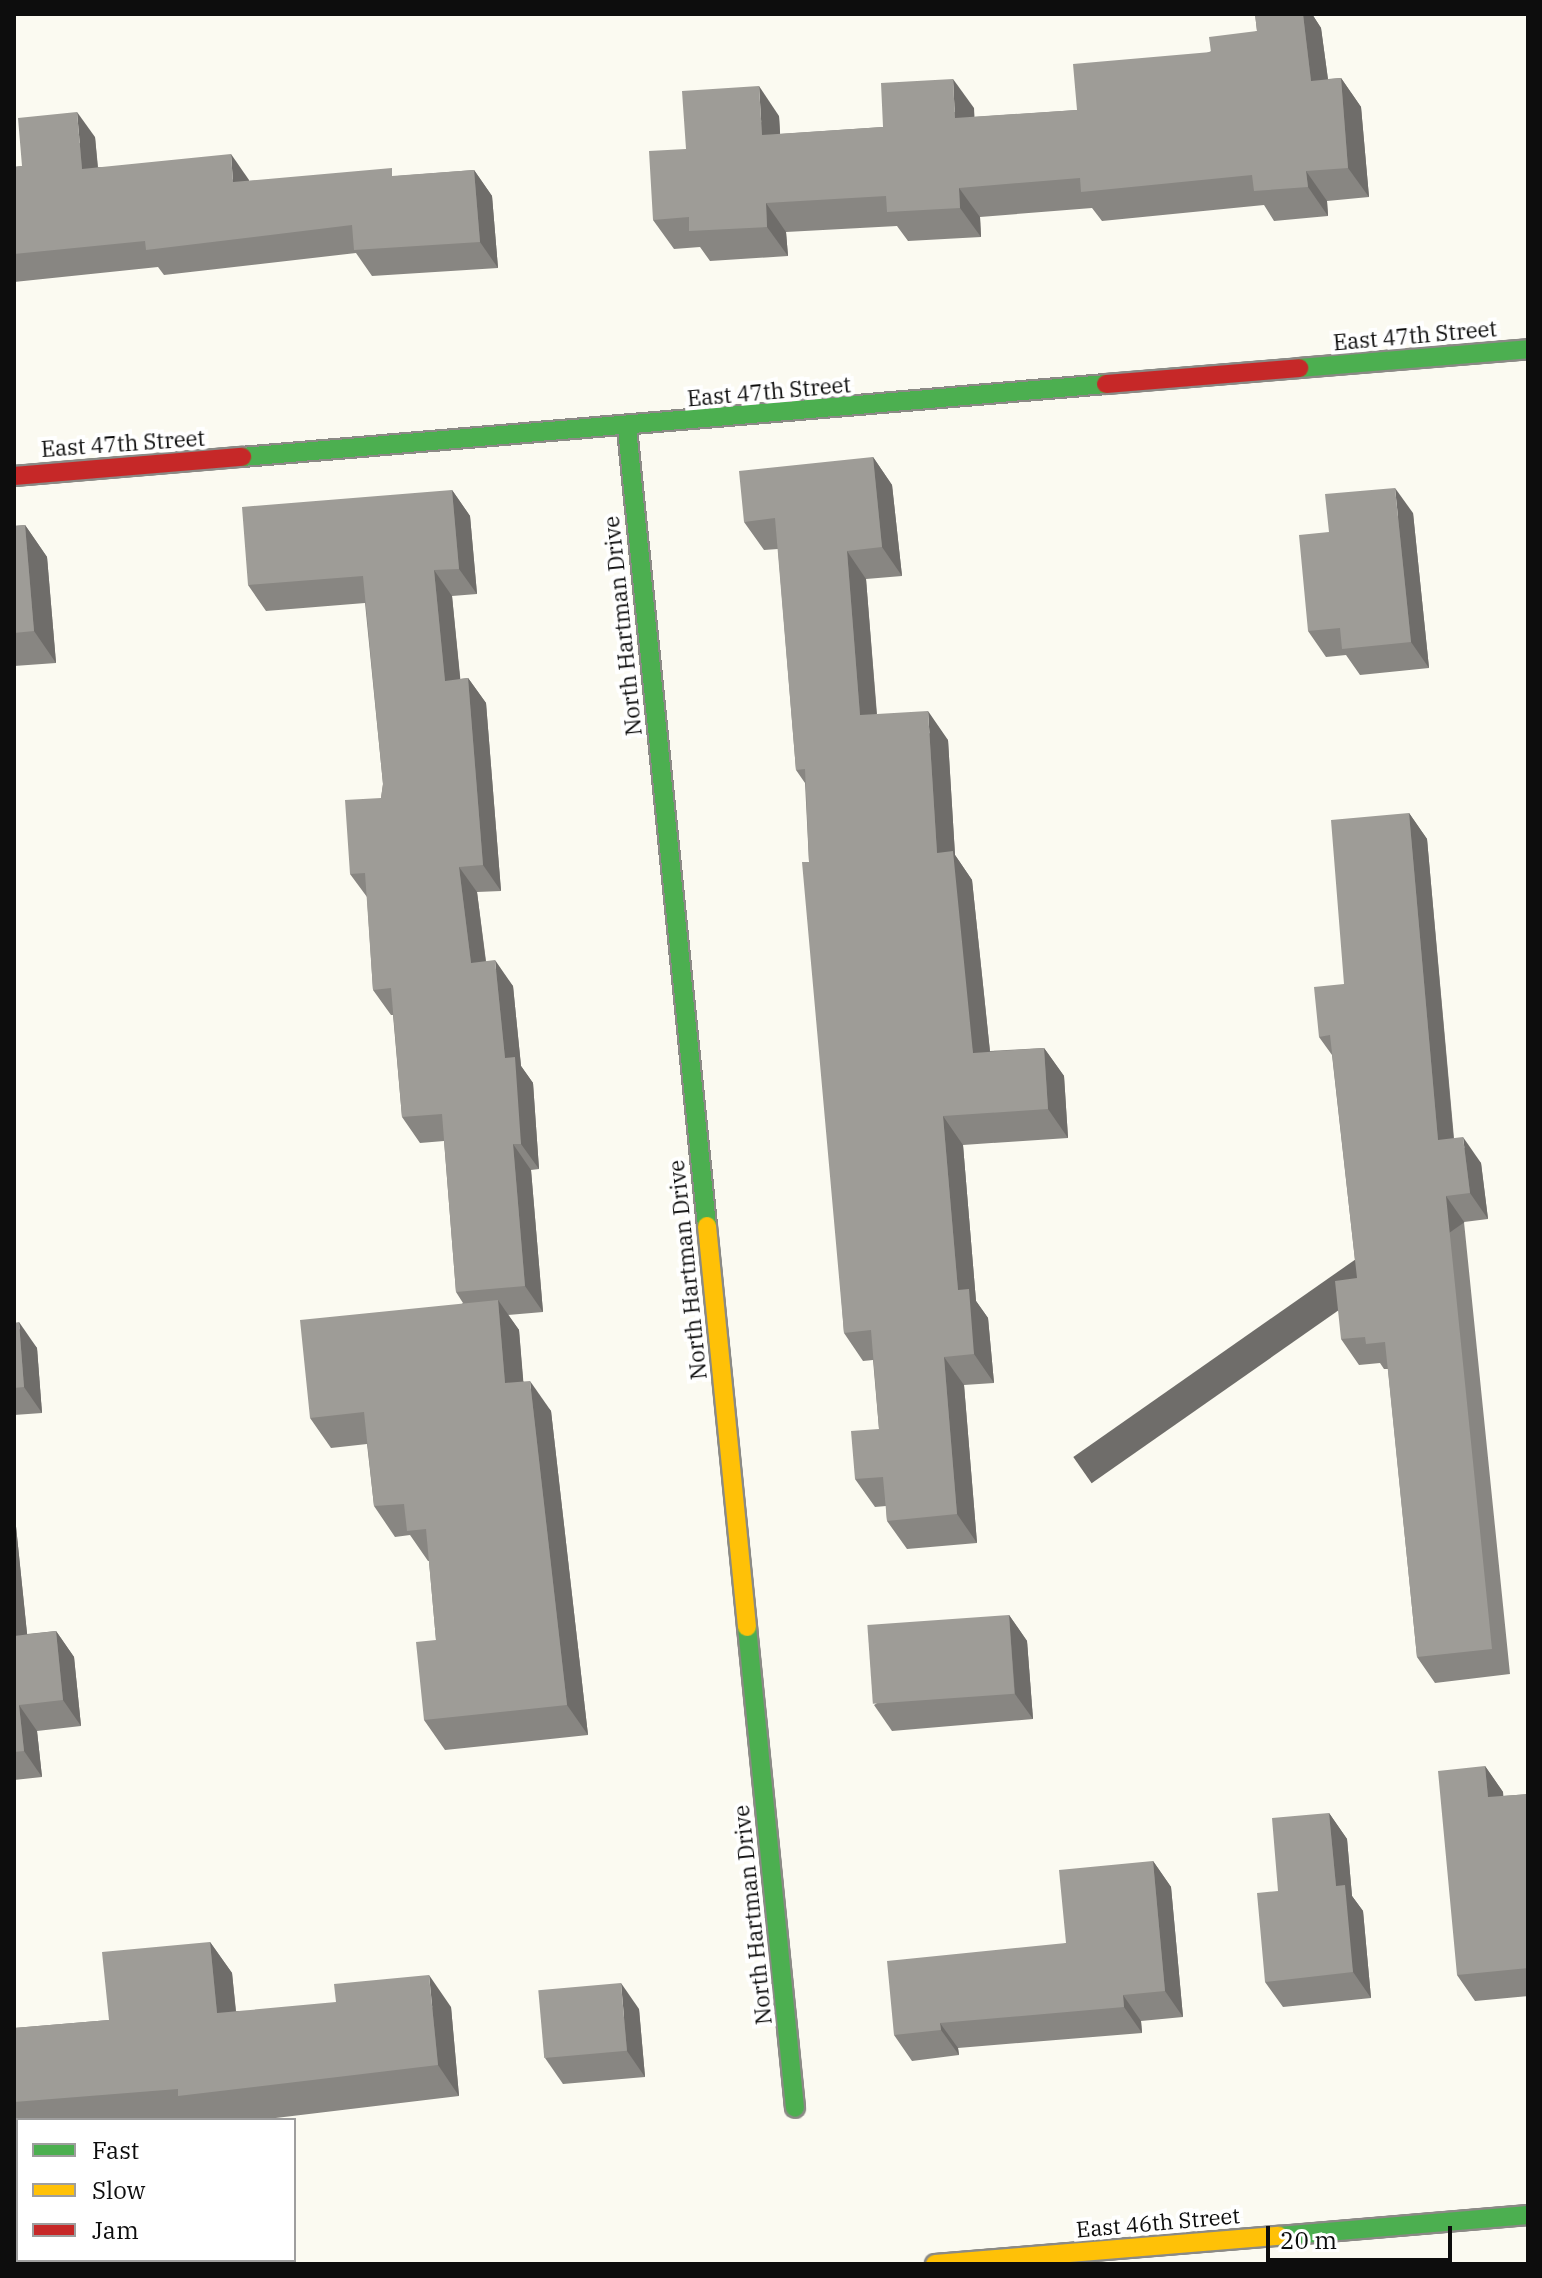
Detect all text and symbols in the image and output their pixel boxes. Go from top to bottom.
street label: East 47th Street [1332,315,1498,355]
street label: East 47th Street [686,371,852,411]
street label: East 47th Street [40,424,206,462]
street label: North Hartman Drive [597,515,647,737]
street label: North Hartman Drive [662,1159,712,1381]
street label: North Hartman Drive [727,1804,777,2026]
legend [16,2118,296,2262]
text: Fast [92,2134,139,2166]
text: Slow [92,2174,145,2206]
street label: East 46th Street [1075,2202,1241,2242]
scale bar [1270,2210,1456,2260]
text: Jam [92,2214,139,2246]
text: 20 m [1280,2224,1337,2256]

